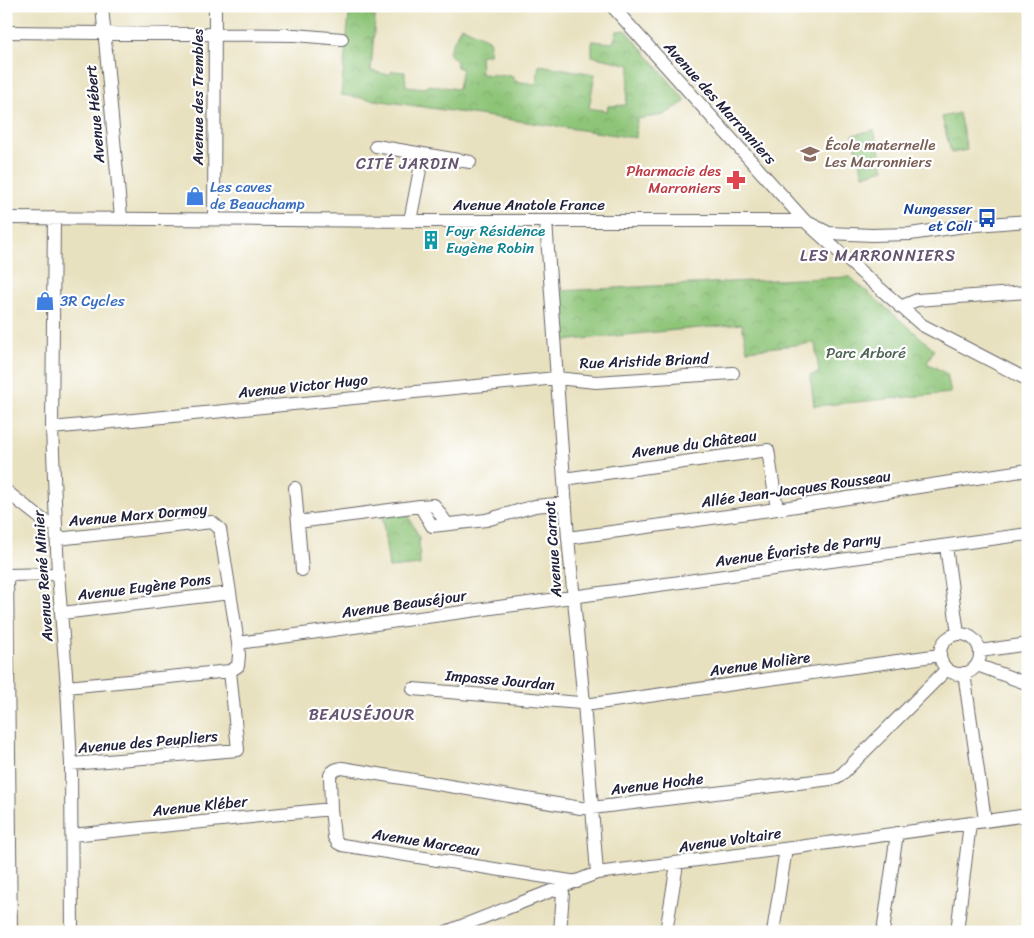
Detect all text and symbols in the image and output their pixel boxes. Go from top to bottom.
street label: Avenue des Trembles [185,28,211,166]
street label: Avenue des Marronniers [657,35,783,171]
street label: Avenue Hébert [78,63,112,165]
place label: École maternelle Les Marronniers [825,132,935,175]
school or university icon: École maternelle Les Marronniers [799,143,821,165]
district label: CITÉ JARDIN [356,149,460,178]
place label: Pharmacie des Marroniers [626,158,722,201]
pharmacy icon: Pharmacie des Marroniers [725,169,747,191]
place label: Les caves de Beauchamp [210,174,305,217]
shop icon: Les caves de Beauchamp [184,185,206,207]
street label: Avenue Anatole France [452,192,605,218]
place label: Nungesser et Coli [904,196,973,239]
bus stop icon: Nungesser et Coli [976,207,998,229]
place label: Foyr Résidence Eugène Robin [446,218,545,261]
building icon: Foyr Résidence Eugène Robin [420,229,442,251]
district label: LES MARRONNIERS [800,241,956,270]
place label: 3R Cycles [60,288,125,314]
shop icon: 3R Cycles [34,290,56,312]
park label: Parc Arboré [826,340,906,366]
street label: Rue Aristide Briand [579,346,710,376]
street label: Avenue Victor Hugo [236,366,370,406]
street label: Avenue du Château [629,422,758,466]
street label: Allée Jean-Jacques Rousseau [699,463,892,515]
street label: Avenue Marx Dormoy [67,496,208,534]
street label: Avenue Carnot [537,499,569,599]
street label: Avenue René Minier [25,509,61,643]
street label: Avenue Évariste de Parny [712,525,883,575]
street label: Avenue Eugène Pons [75,566,213,608]
street label: Avenue Beauséjour [339,582,469,626]
street label: Avenue Molière [707,644,812,684]
street label: Impasse Jourdan [443,662,556,698]
district label: BEAUSÉJOUR [309,700,415,729]
street label: Avenue des Peupliers [76,723,219,761]
street label: Avenue Hoche [608,765,705,803]
street label: Avenue Kléber [150,788,249,824]
street label: Avenue Voltaire [676,820,783,860]
street label: Avenue Marceau [369,821,482,863]

